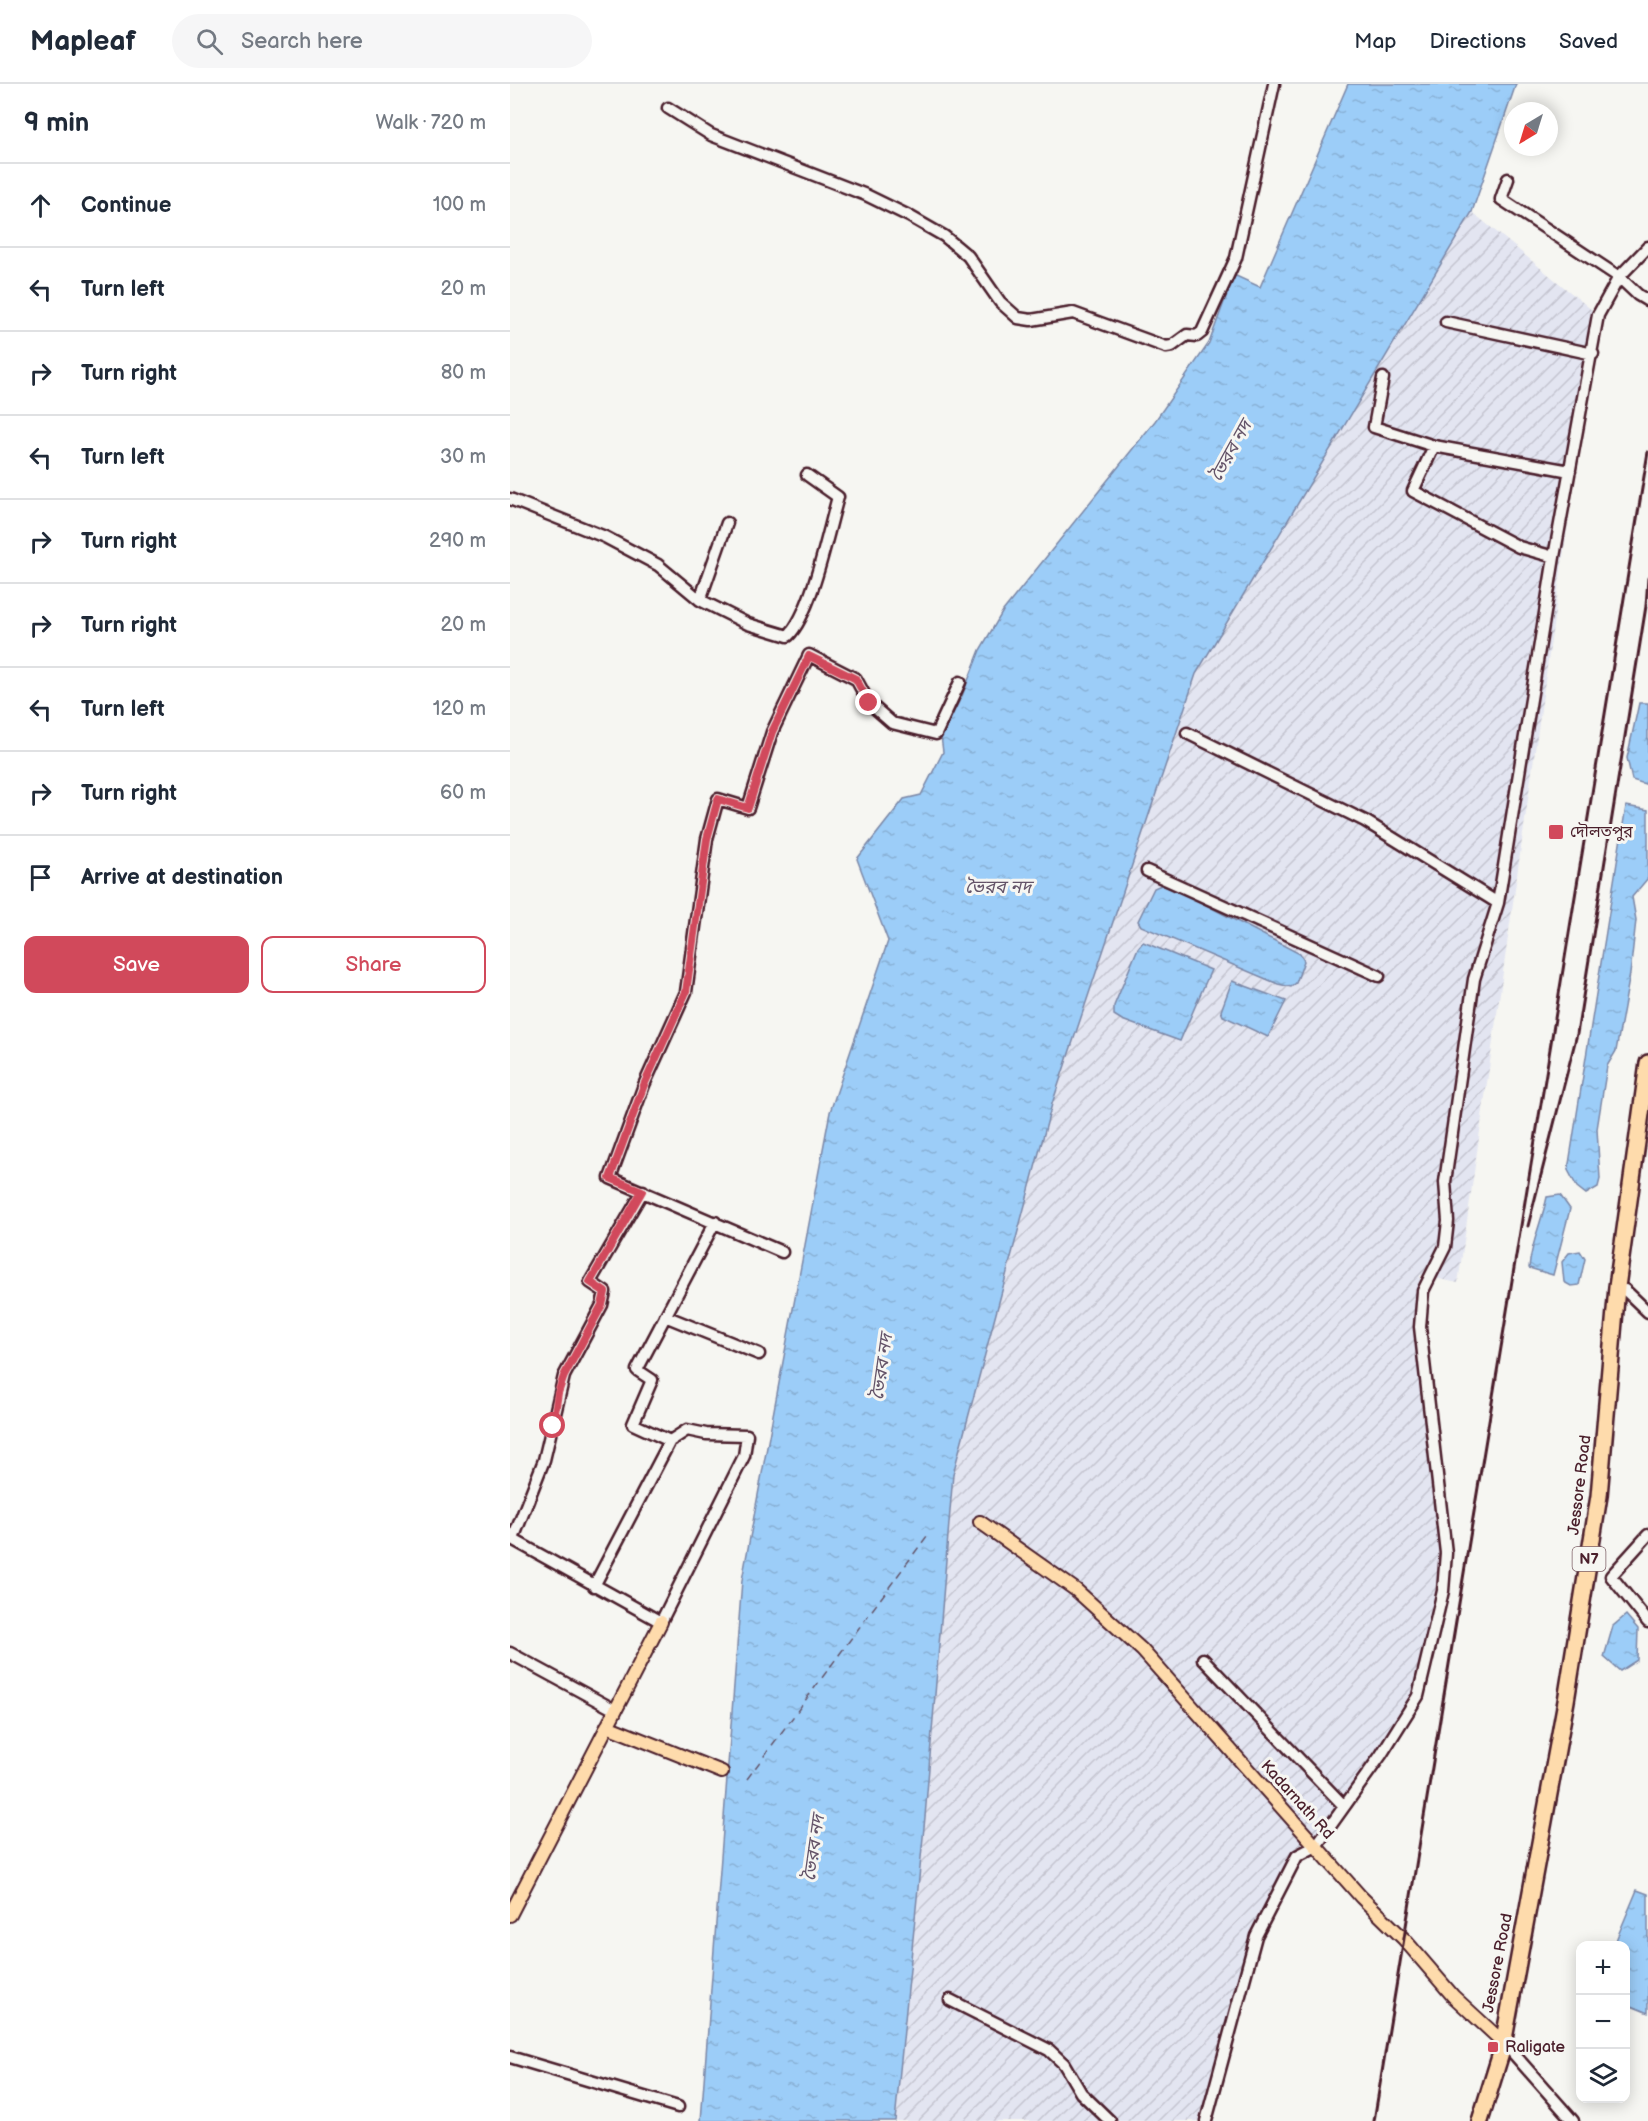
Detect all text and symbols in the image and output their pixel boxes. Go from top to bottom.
search box [172,14,592,68]
text: Mapleaf [30,25,136,58]
icon: search [193,25,226,58]
text: Search here [241,28,363,55]
text: Map [1354,29,1397,54]
text: Directions [1430,29,1526,54]
text: Saved [1559,29,1618,54]
north arrow [1504,102,1558,156]
text: 9 min [24,108,89,139]
text: Walk · 720 m [375,111,486,135]
icon: ahead [24,189,57,222]
text: Continue [81,192,171,219]
text: 100 m [433,193,486,217]
icon: left [24,273,57,306]
text: Turn left [81,276,165,303]
text: 20 m [441,277,486,301]
icon: right [24,357,57,390]
text: Turn right [81,360,177,387]
text: 80 m [441,361,486,385]
water label: ভৈরব নদ [1205,414,1258,485]
icon: left [24,441,57,474]
text: Turn left [81,444,165,471]
text: 30 m [440,445,486,469]
icon: right [24,525,57,558]
text: Turn right [81,528,177,555]
text: 290 m [429,529,486,553]
icon: right [24,609,57,642]
text: Turn right [81,612,177,639]
text: 20 m [441,613,486,637]
route end [855,689,881,715]
icon: left [24,693,57,726]
text: Turn left [81,696,165,723]
text: 120 m [433,697,486,721]
icon: right [24,777,57,810]
text: Turn right [81,780,177,807]
text: 60 m [440,781,486,805]
place label: দৌলতপুর [1570,822,1633,842]
marker: দৌলতপুর [1547,823,1565,841]
icon: arrive [24,861,57,894]
text: Arrive at destination [81,864,283,891]
water label: ভৈরব নদ [965,876,1034,898]
button: Save [24,936,249,993]
button: Share [261,936,486,993]
water label: ভৈরব নদ [866,1330,897,1401]
route start [539,1412,565,1438]
street label: Jessore Road [1564,1434,1596,1536]
road number: N7 [1572,1547,1606,1571]
street label: Kadarnath Rd [1257,1757,1337,1843]
water label: ভৈরব নদ [798,1811,829,1882]
street label: Jessore Road [1479,1912,1517,2014]
map controls [1576,1941,1630,2103]
button: + [1576,1941,1630,1995]
button: − [1576,1995,1630,2049]
place label: Raligate [1505,2038,1565,2057]
marker: Raligate [1486,2040,1500,2054]
button: layers [1576,2049,1630,2103]

